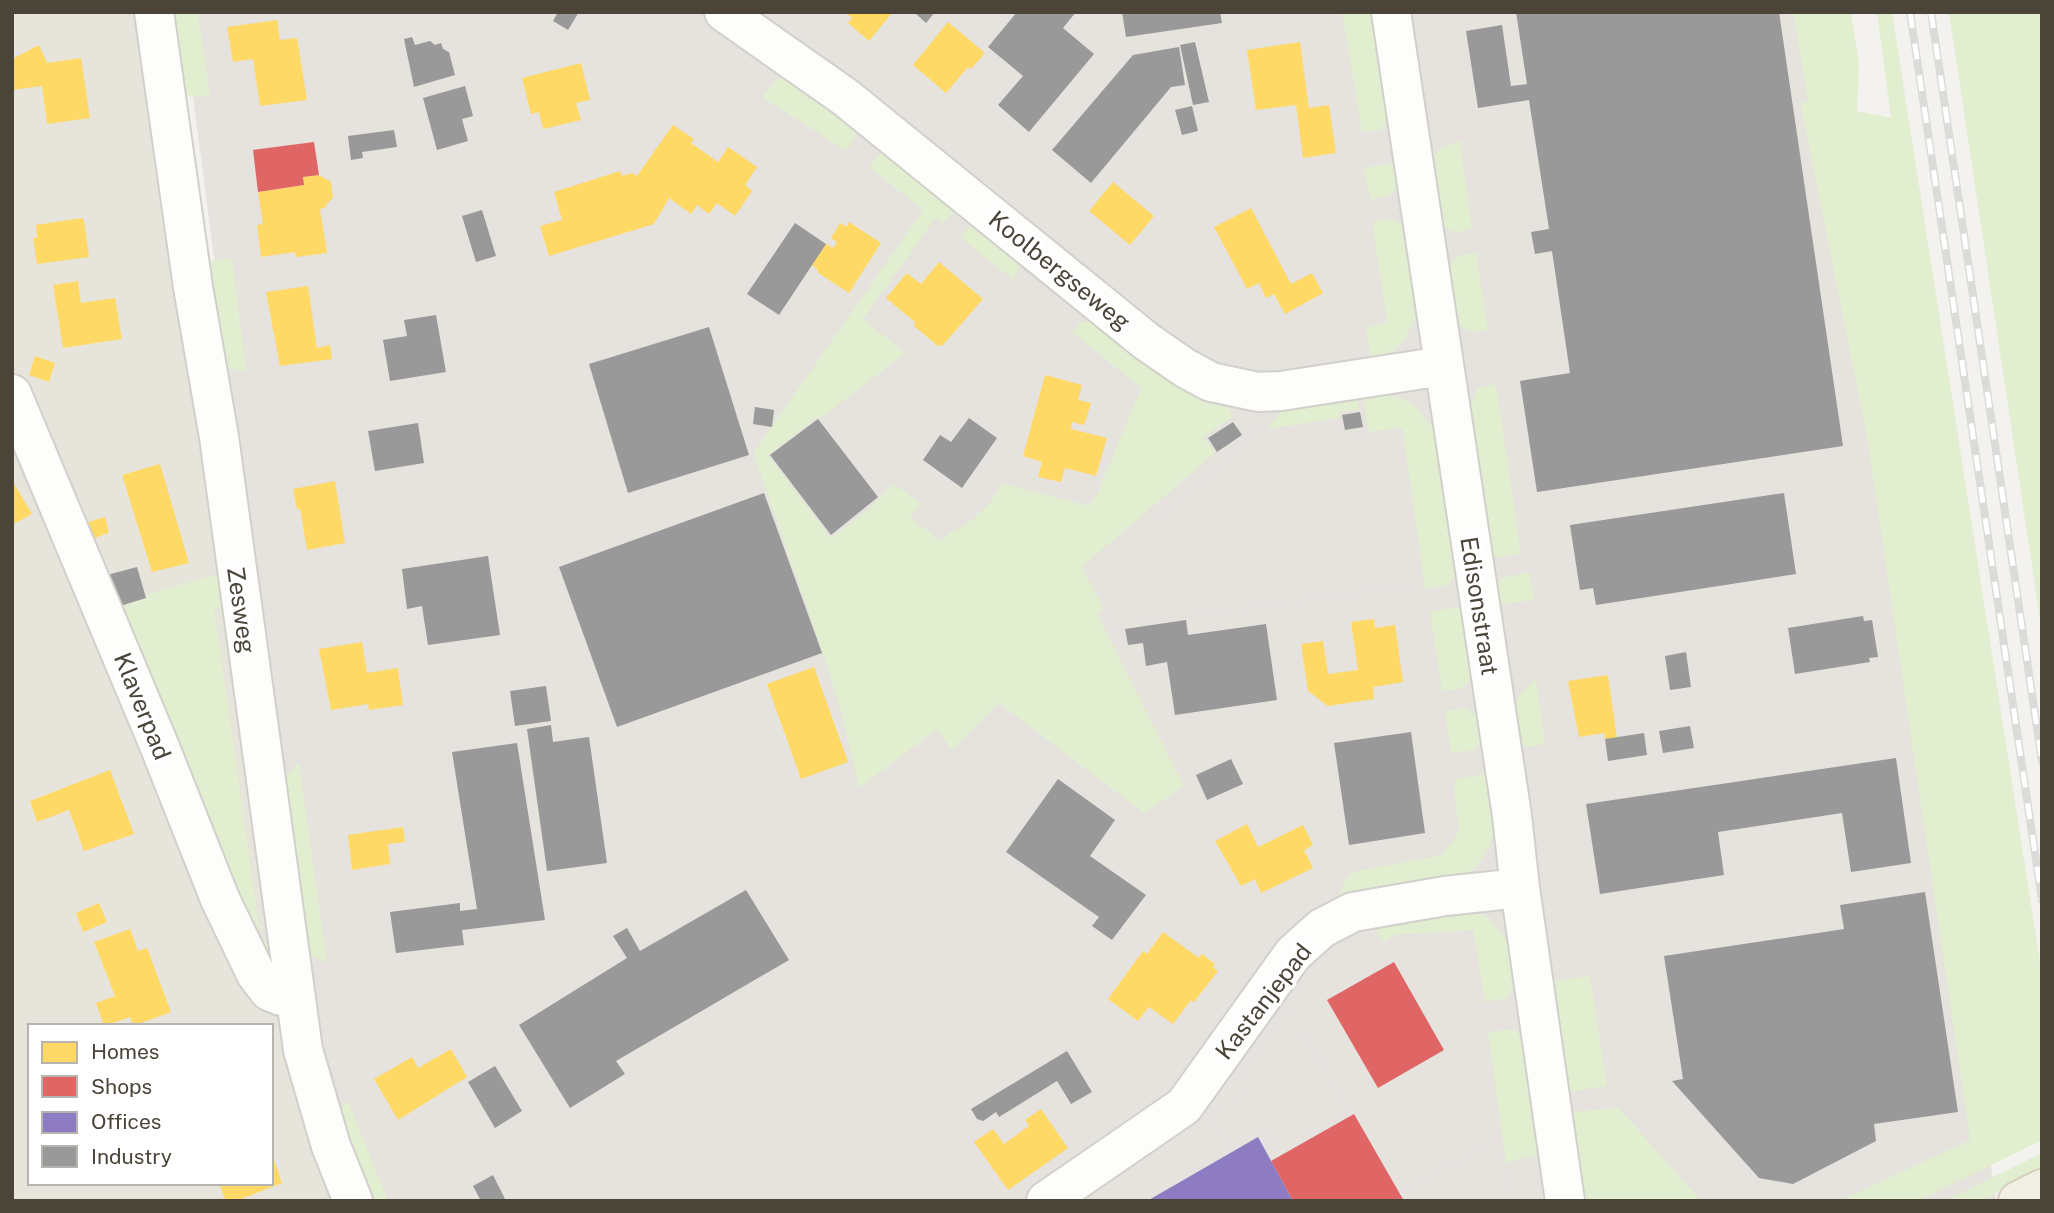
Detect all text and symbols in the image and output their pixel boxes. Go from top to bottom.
street label: Koolbergseweg [984,204,1136,336]
street label: Edisonstraat [1455,535,1505,677]
street label: Zesweg [222,565,262,655]
street label: Klaverpad [109,648,177,764]
street label: Kastanjepad [1209,938,1317,1064]
legend [28,1024,273,1185]
text: Homes [91,1039,159,1064]
text: Shops [91,1074,152,1099]
text: Offices [91,1109,161,1134]
text: Industry [91,1144,172,1169]

